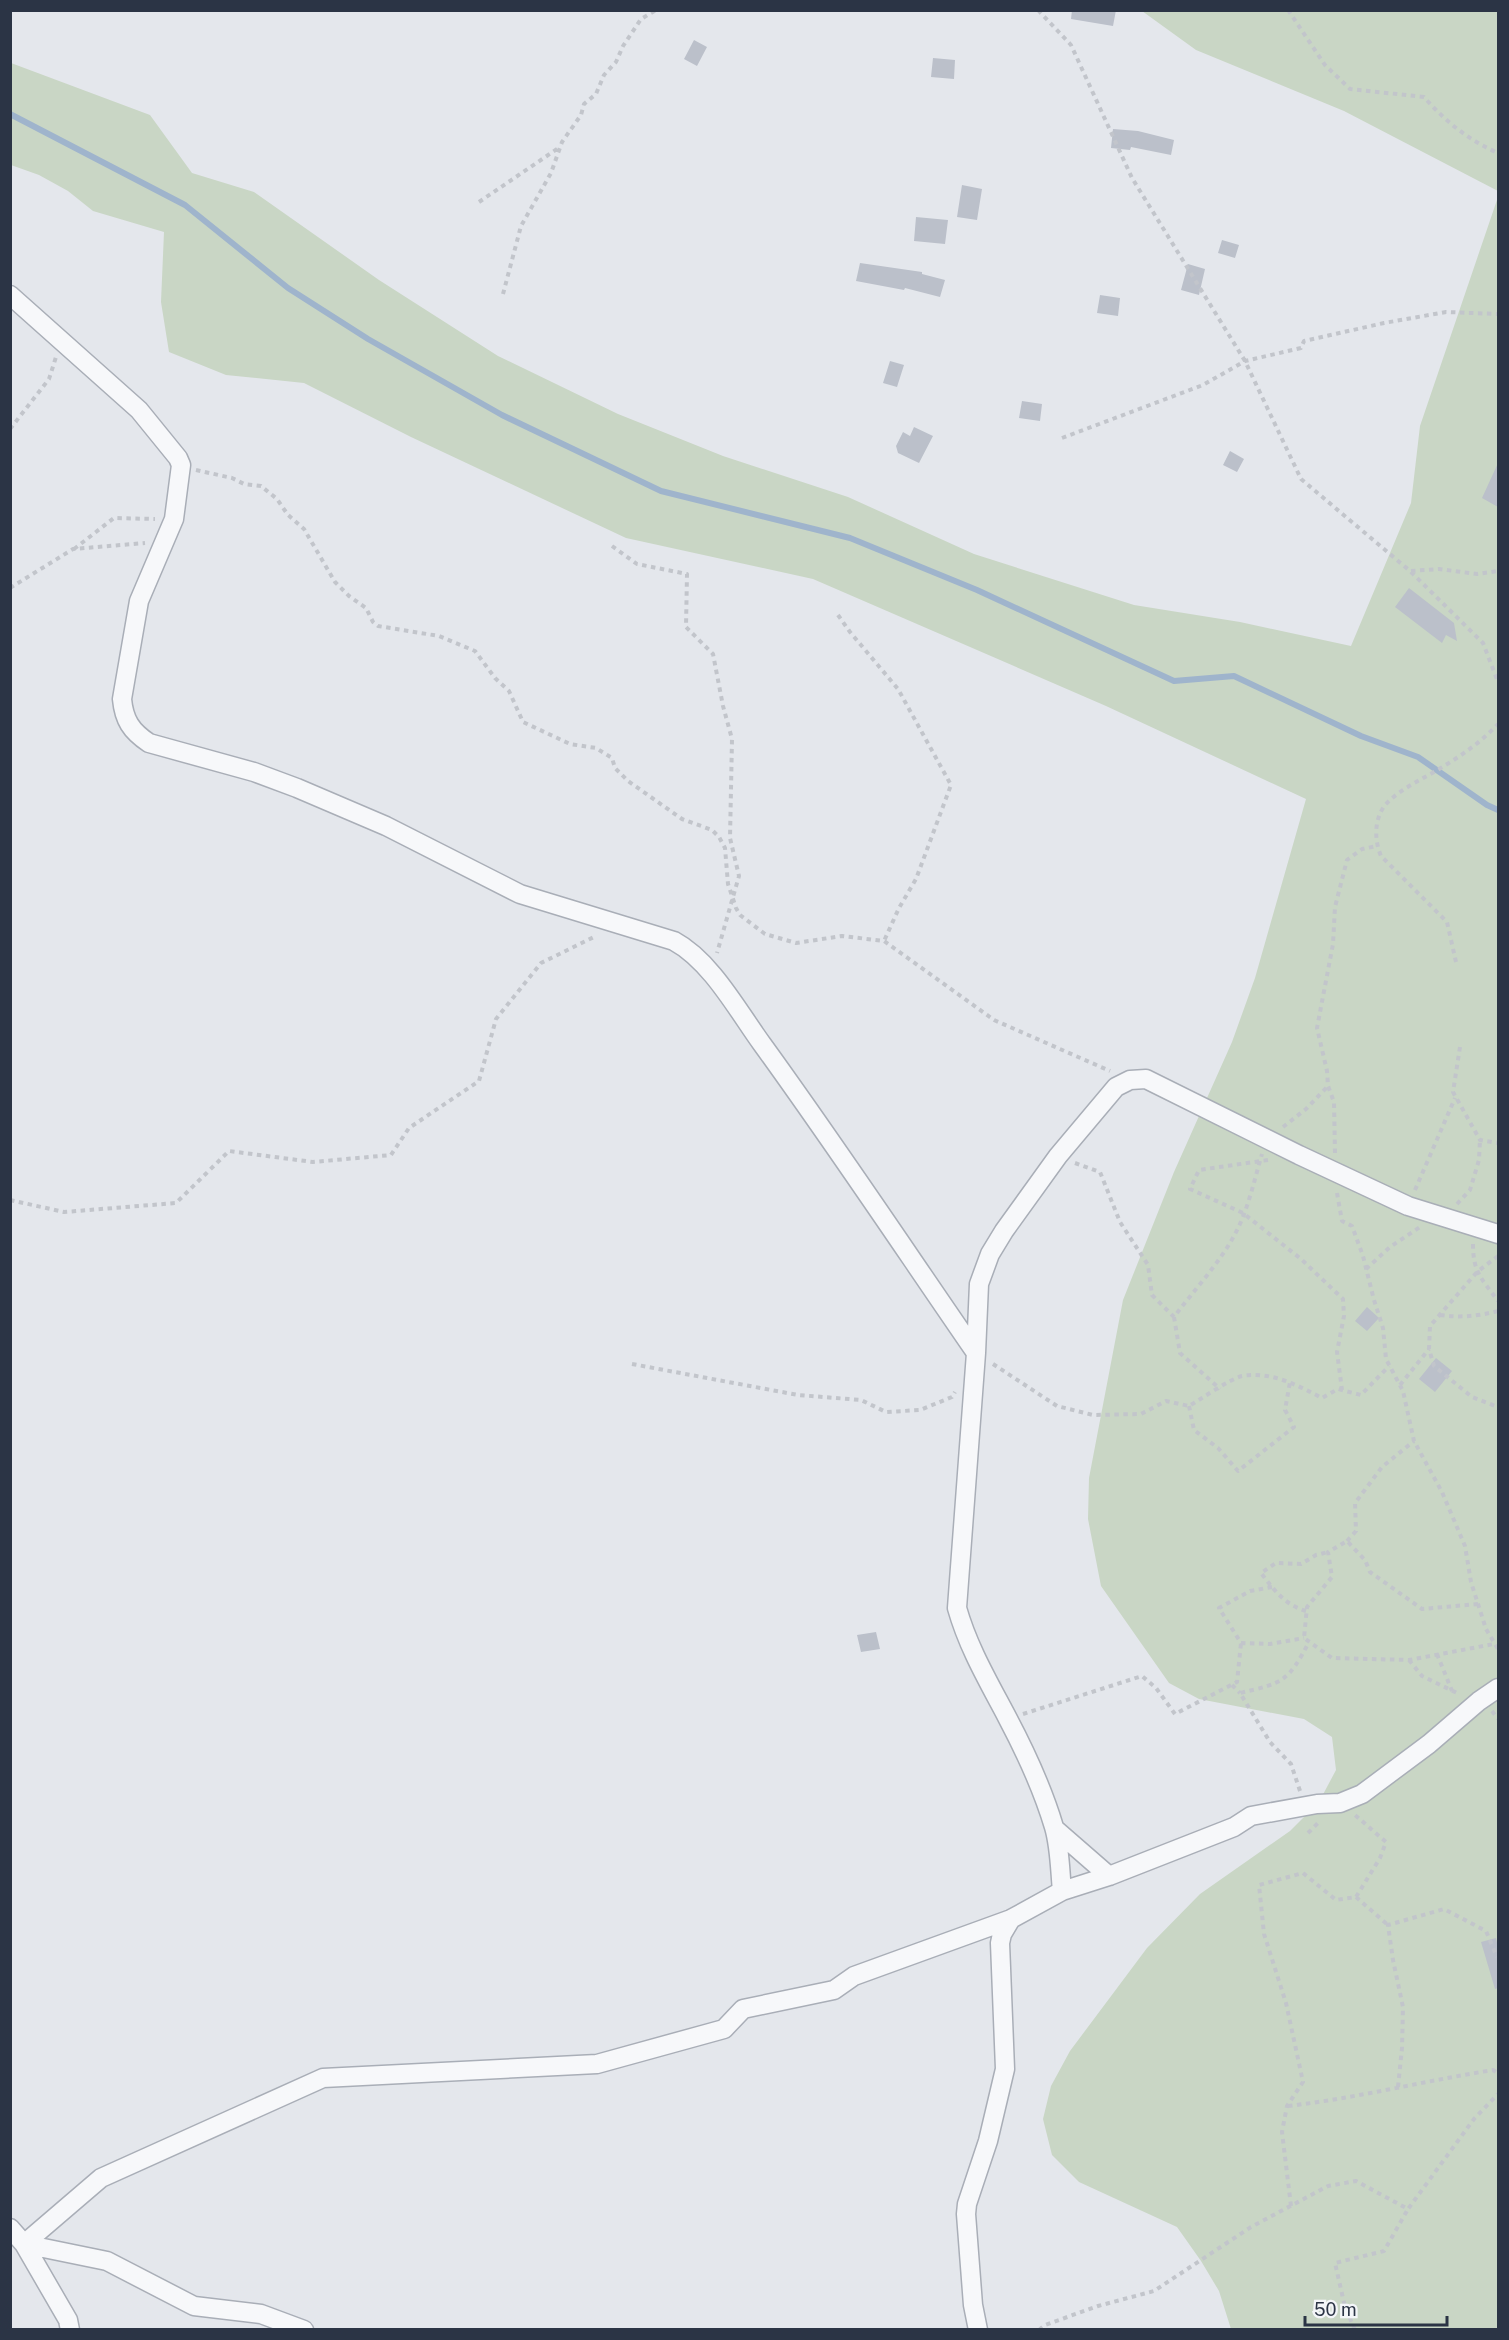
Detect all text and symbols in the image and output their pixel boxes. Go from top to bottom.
scale bar [1305,2289,1448,2327]
text: 50 m [1314,2299,1357,2320]

